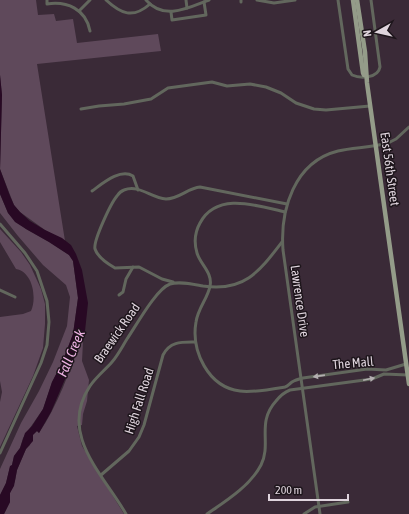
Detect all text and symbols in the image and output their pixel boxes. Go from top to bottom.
north arrow [357,12,397,52]
text: N [361,29,373,37]
street label: East 56th Street [377,131,403,207]
street label: Lawrence Drive [288,264,312,338]
street label: Braewick Road [91,300,143,366]
water label: Fall Creek [54,326,88,379]
street label: The Mall [332,354,375,372]
street label: High Fall Road [121,366,157,436]
one-way arrow [313,373,325,379]
one-way arrow [362,375,375,381]
scale bar [269,476,348,502]
text: 200 m [275,483,302,497]

